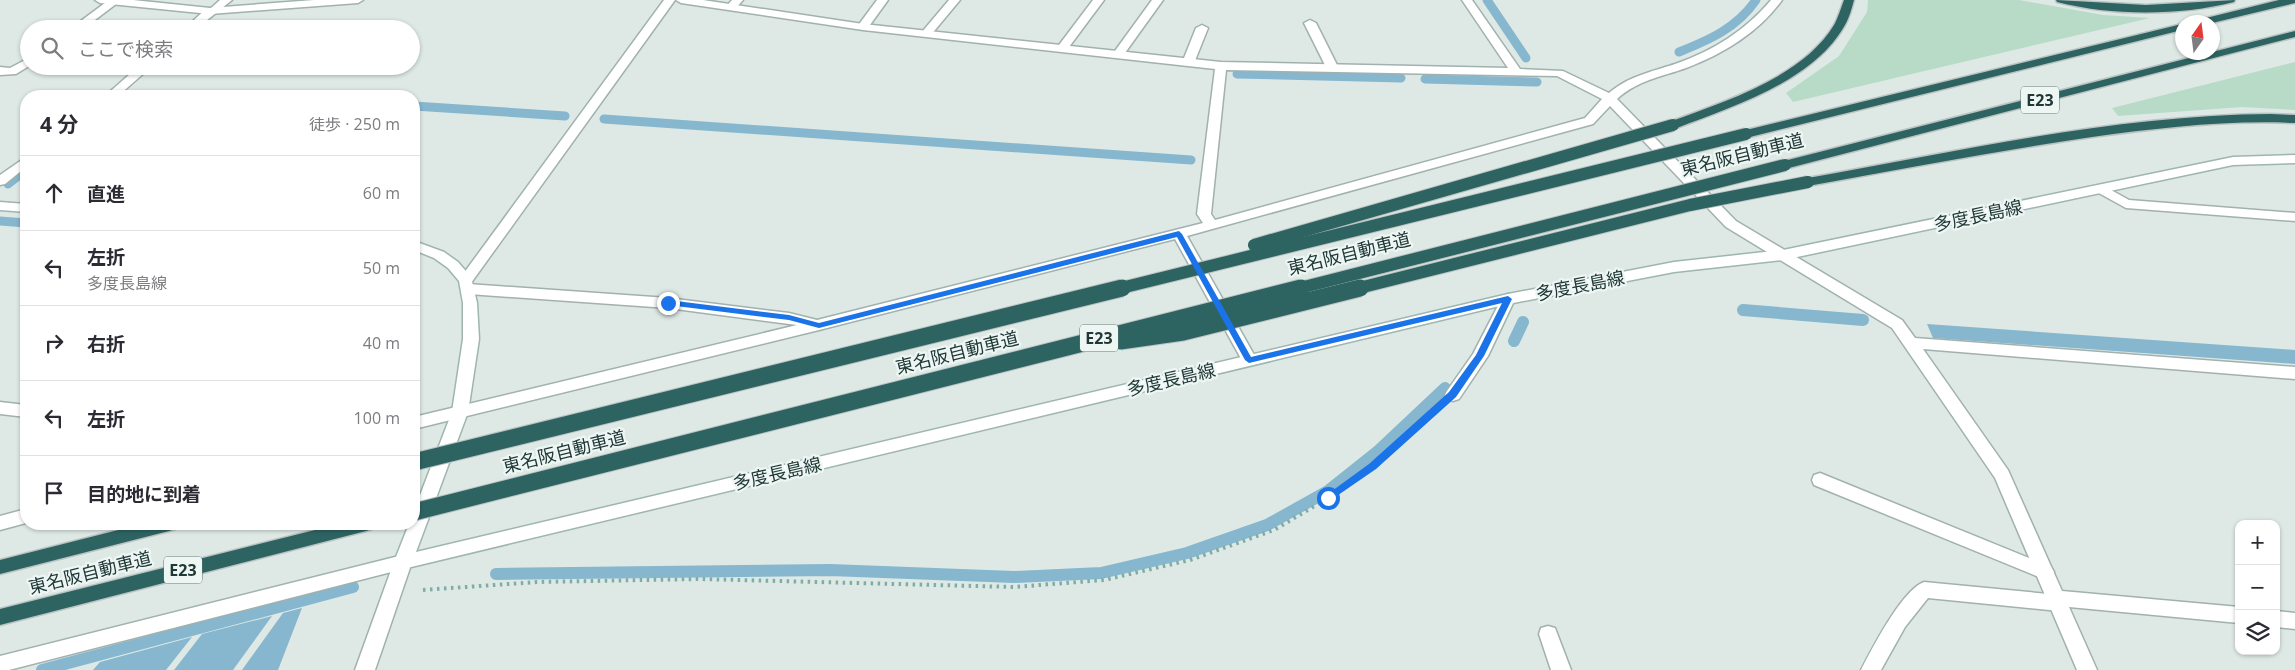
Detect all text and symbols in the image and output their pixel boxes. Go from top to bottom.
north arrow [2175,15,2220,60]
search box [20,20,420,75]
icon: search [38,34,66,62]
text: ここで検索 [78,36,173,62]
road number: E23 [2021,86,2059,114]
text: 4 分 [40,110,78,138]
text: 徒歩 · 250 m [309,113,400,135]
street label: 東名阪自動車道 [1678,127,1806,181]
icon: ahead [40,179,68,207]
text: 直進 [87,181,125,207]
text: 60 m [363,182,400,204]
street label: 多度長島線 [1931,194,2025,236]
street label: 東名阪自動車道 [1285,226,1413,280]
text: 左折 [87,244,125,270]
icon: left [40,254,68,282]
text: 50 m [363,257,400,279]
street label: 多度長島線 [1534,265,1626,305]
text: 多度長島線 [87,272,167,294]
route end [657,292,680,315]
road number: E23 [1080,324,1118,352]
street label: 東名阪自動車道 [893,325,1021,379]
icon: right [40,329,68,357]
text: 右折 [87,331,125,357]
text: 40 m [363,332,400,354]
street label: 多度長島線 [1124,357,1218,401]
icon: left [40,404,68,432]
text: 左折 [87,406,125,432]
text: 100 m [354,407,400,429]
street label: 東名阪自動車道 [500,424,628,478]
street label: 多度長島線 [730,451,824,495]
icon: arrive [40,479,68,507]
text: 目的地に到着 [87,481,201,507]
route start [1317,487,1340,510]
map controls [2235,520,2280,655]
button: + [2235,520,2280,565]
street label: 東名阪自動車道 [26,545,154,599]
road number: E23 [164,556,202,584]
button: − [2235,565,2280,610]
button: layers [2235,610,2280,655]

